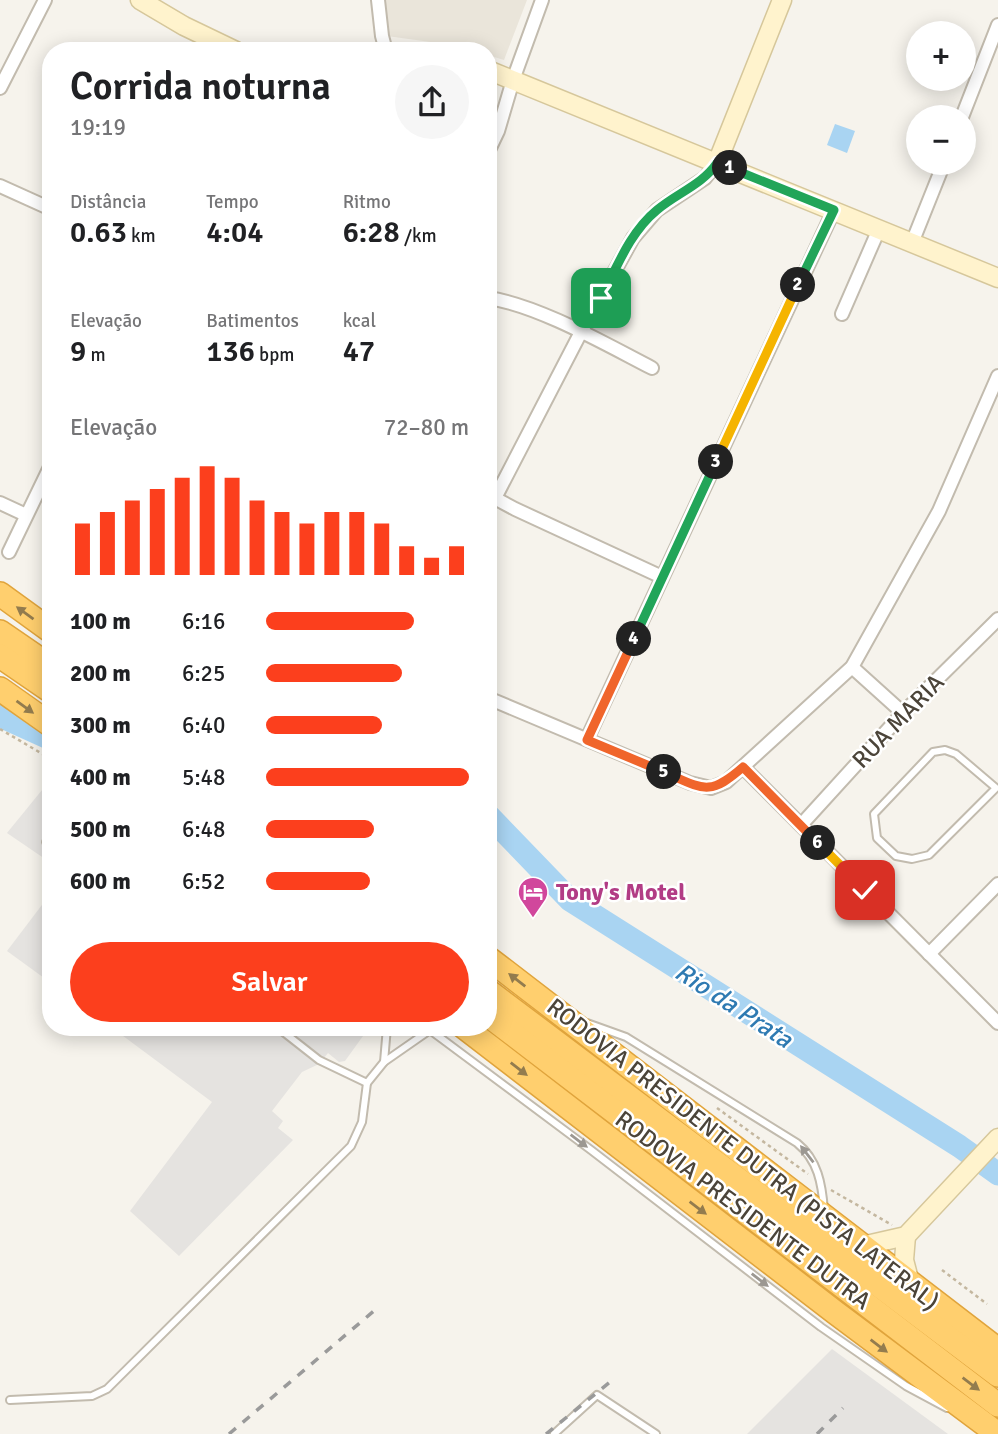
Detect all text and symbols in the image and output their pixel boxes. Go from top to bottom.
map controls [906,21,976,175]
button: + [906,21,976,91]
text: Corrida noturna [70,63,331,110]
button: share [395,65,469,139]
button: − [906,105,976,175]
text: 19:19 [70,113,126,142]
pin: 1 [712,150,748,186]
text: 1 [724,155,735,179]
text: Distância [70,190,146,214]
text: Tempo [206,190,259,214]
text: Ritmo [343,190,391,214]
text: 0.63 [70,214,127,251]
text: 4:04 [206,214,263,251]
text: 6:28 [343,214,400,251]
text: km [127,224,156,248]
text: /km [400,224,437,248]
pin [571,268,631,328]
pin: 2 [780,268,816,302]
text: 2 [792,272,803,296]
icon: arrive [582,279,620,317]
text: Elevação [70,309,142,333]
text: Batimentos [206,309,299,333]
text: kcal [343,309,376,333]
text: 9 [70,333,86,370]
text: 136 [206,333,255,370]
text: 47 [343,333,375,370]
text: m [86,343,106,367]
text: bpm [255,343,294,367]
text: Elevação [70,413,157,442]
text: 72–80 m [384,413,469,442]
pin: 3 [698,444,734,480]
text: 3 [710,449,721,473]
one-way arrow [16,606,34,620]
text: 100 m [70,607,131,636]
text: 6:16 [182,607,225,636]
pin: 4 [616,622,652,656]
text: 4 [628,626,639,650]
text: 200 m [70,659,131,688]
text: 6:25 [182,659,225,688]
street label: RUA MARIA [846,667,951,775]
one-way arrow [16,700,34,714]
text: 300 m [70,711,131,740]
text: 6:40 [182,711,225,740]
pin: 5 [646,754,682,790]
text: 5 [658,759,669,783]
text: 400 m [70,763,131,792]
text: 5:48 [182,763,225,792]
text: 500 m [70,815,131,844]
text: 6:48 [182,815,225,844]
pin: 6 [800,826,836,860]
text: 6 [812,830,823,854]
pin [835,860,895,920]
text: 600 m [70,867,131,896]
text: 6:52 [182,867,225,896]
icon: check [846,871,884,909]
hotel icon: Tony's Motel [516,875,550,919]
place label: Tony's Motel [556,877,686,907]
button: Salvar [70,942,469,1022]
water label: Rio da Prata [669,956,799,1056]
one-way arrow [508,973,526,988]
street label: RODOVIA PRESIDENTE DUTRA (PISTA LATERAL) [541,992,945,1316]
one-way arrow [509,1061,527,1076]
street label: RODOVIA PRESIDENTE DUTRA [610,1105,876,1315]
one-way arrow [570,1134,588,1149]
one-way arrow [800,1146,815,1164]
one-way arrow [689,1201,707,1216]
one-way arrow [750,1272,768,1287]
one-way arrow [870,1339,889,1353]
one-way arrow [962,1377,980,1391]

